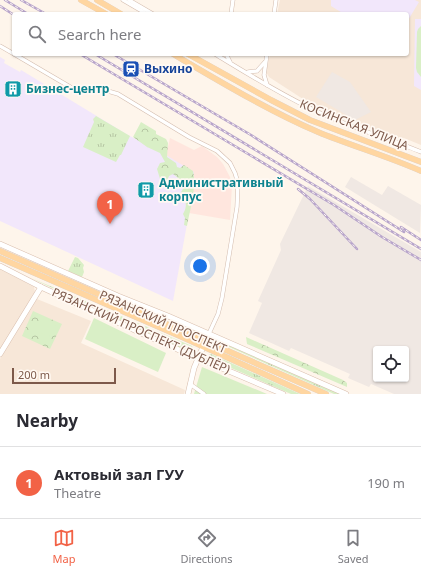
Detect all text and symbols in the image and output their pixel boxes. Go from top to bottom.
search box [12,12,409,56]
icon: search [26,23,48,45]
text: Search here [58,24,141,44]
station icon: Выхино [121,59,141,79]
place label: Выхино [144,60,193,77]
building icon: Бизнес-центр [3,79,23,99]
place label: Бизнес-центр [26,80,110,97]
street label: КОСИНСКАЯ УЛИЦА [297,95,411,154]
place label: Административный корпус [159,174,284,205]
building icon: Административный корпус [136,180,156,200]
pin: 1 [97,191,123,224]
your location [190,256,210,276]
street label: РЯЗАНСКИЙ ПРОСПЕКТ (ДУБЛЁР) [49,283,233,378]
street label: РЯЗАНСКИЙ ПРОСПЕКТ [97,286,230,357]
map controls [373,346,409,382]
button: locate [373,346,409,382]
scale bar [12,366,116,385]
text: 200 m [18,367,50,382]
text: Nearby [16,409,78,432]
text: Актовый зал ГУУ [54,464,184,484]
text: 1 [25,474,33,492]
text: 190 m [367,474,405,492]
text: Theatre [54,484,101,502]
tab: Map [53,527,75,566]
tab: Directions [180,527,233,566]
tab: Saved [338,527,368,566]

